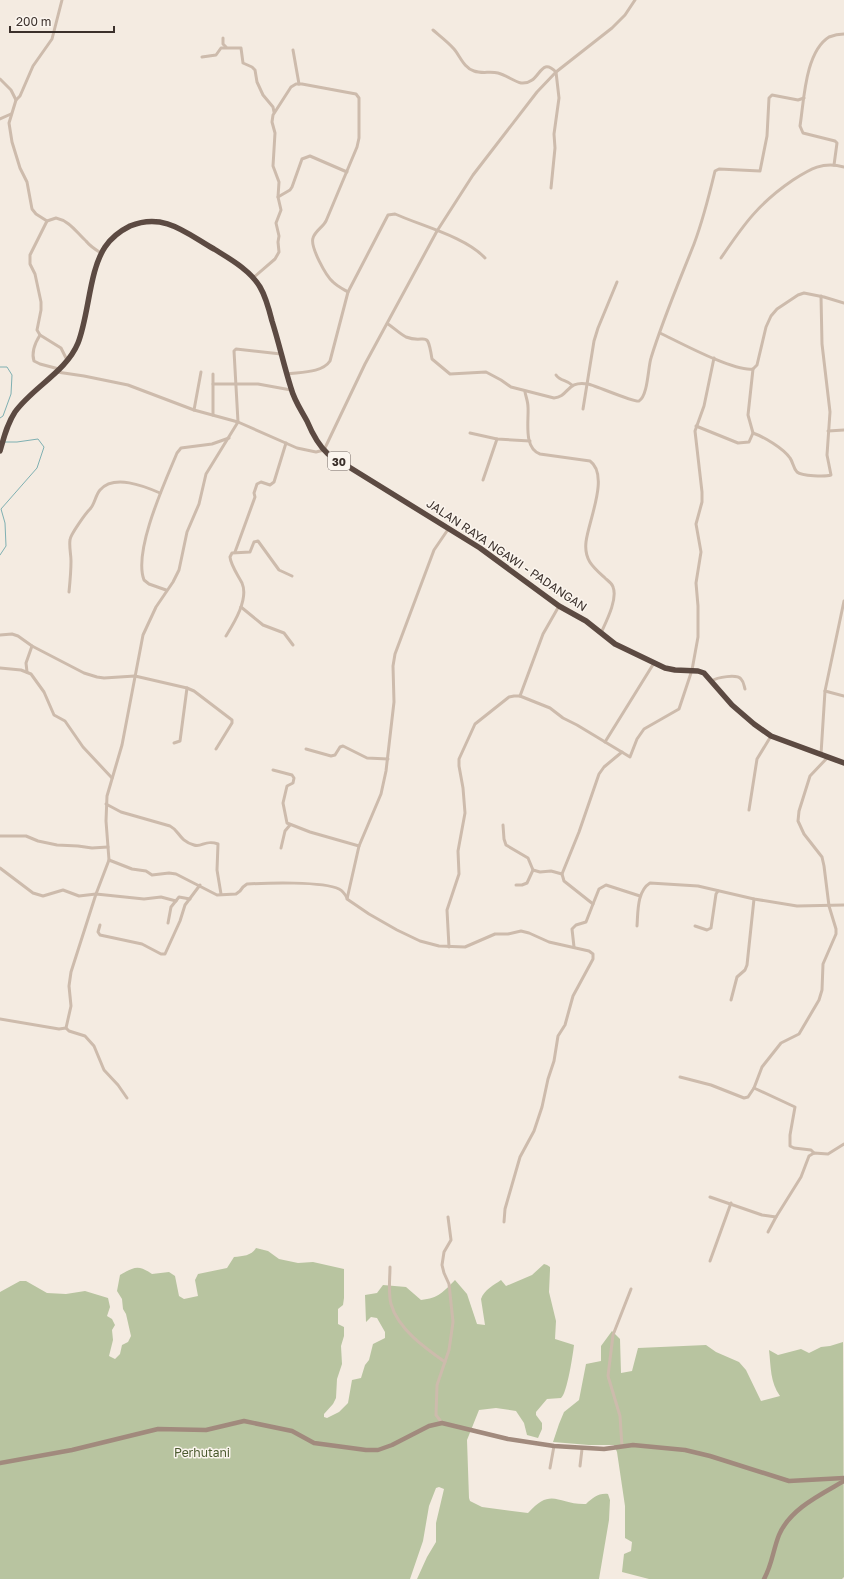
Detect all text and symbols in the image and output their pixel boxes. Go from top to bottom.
scale bar [10,8,114,34]
text: 200 m [16,14,51,29]
road number: 30 [328,452,350,470]
street label: JALAN RAYA NGAWI - PADANGAN [424,496,590,614]
park label: Perhutani [174,1445,230,1460]

